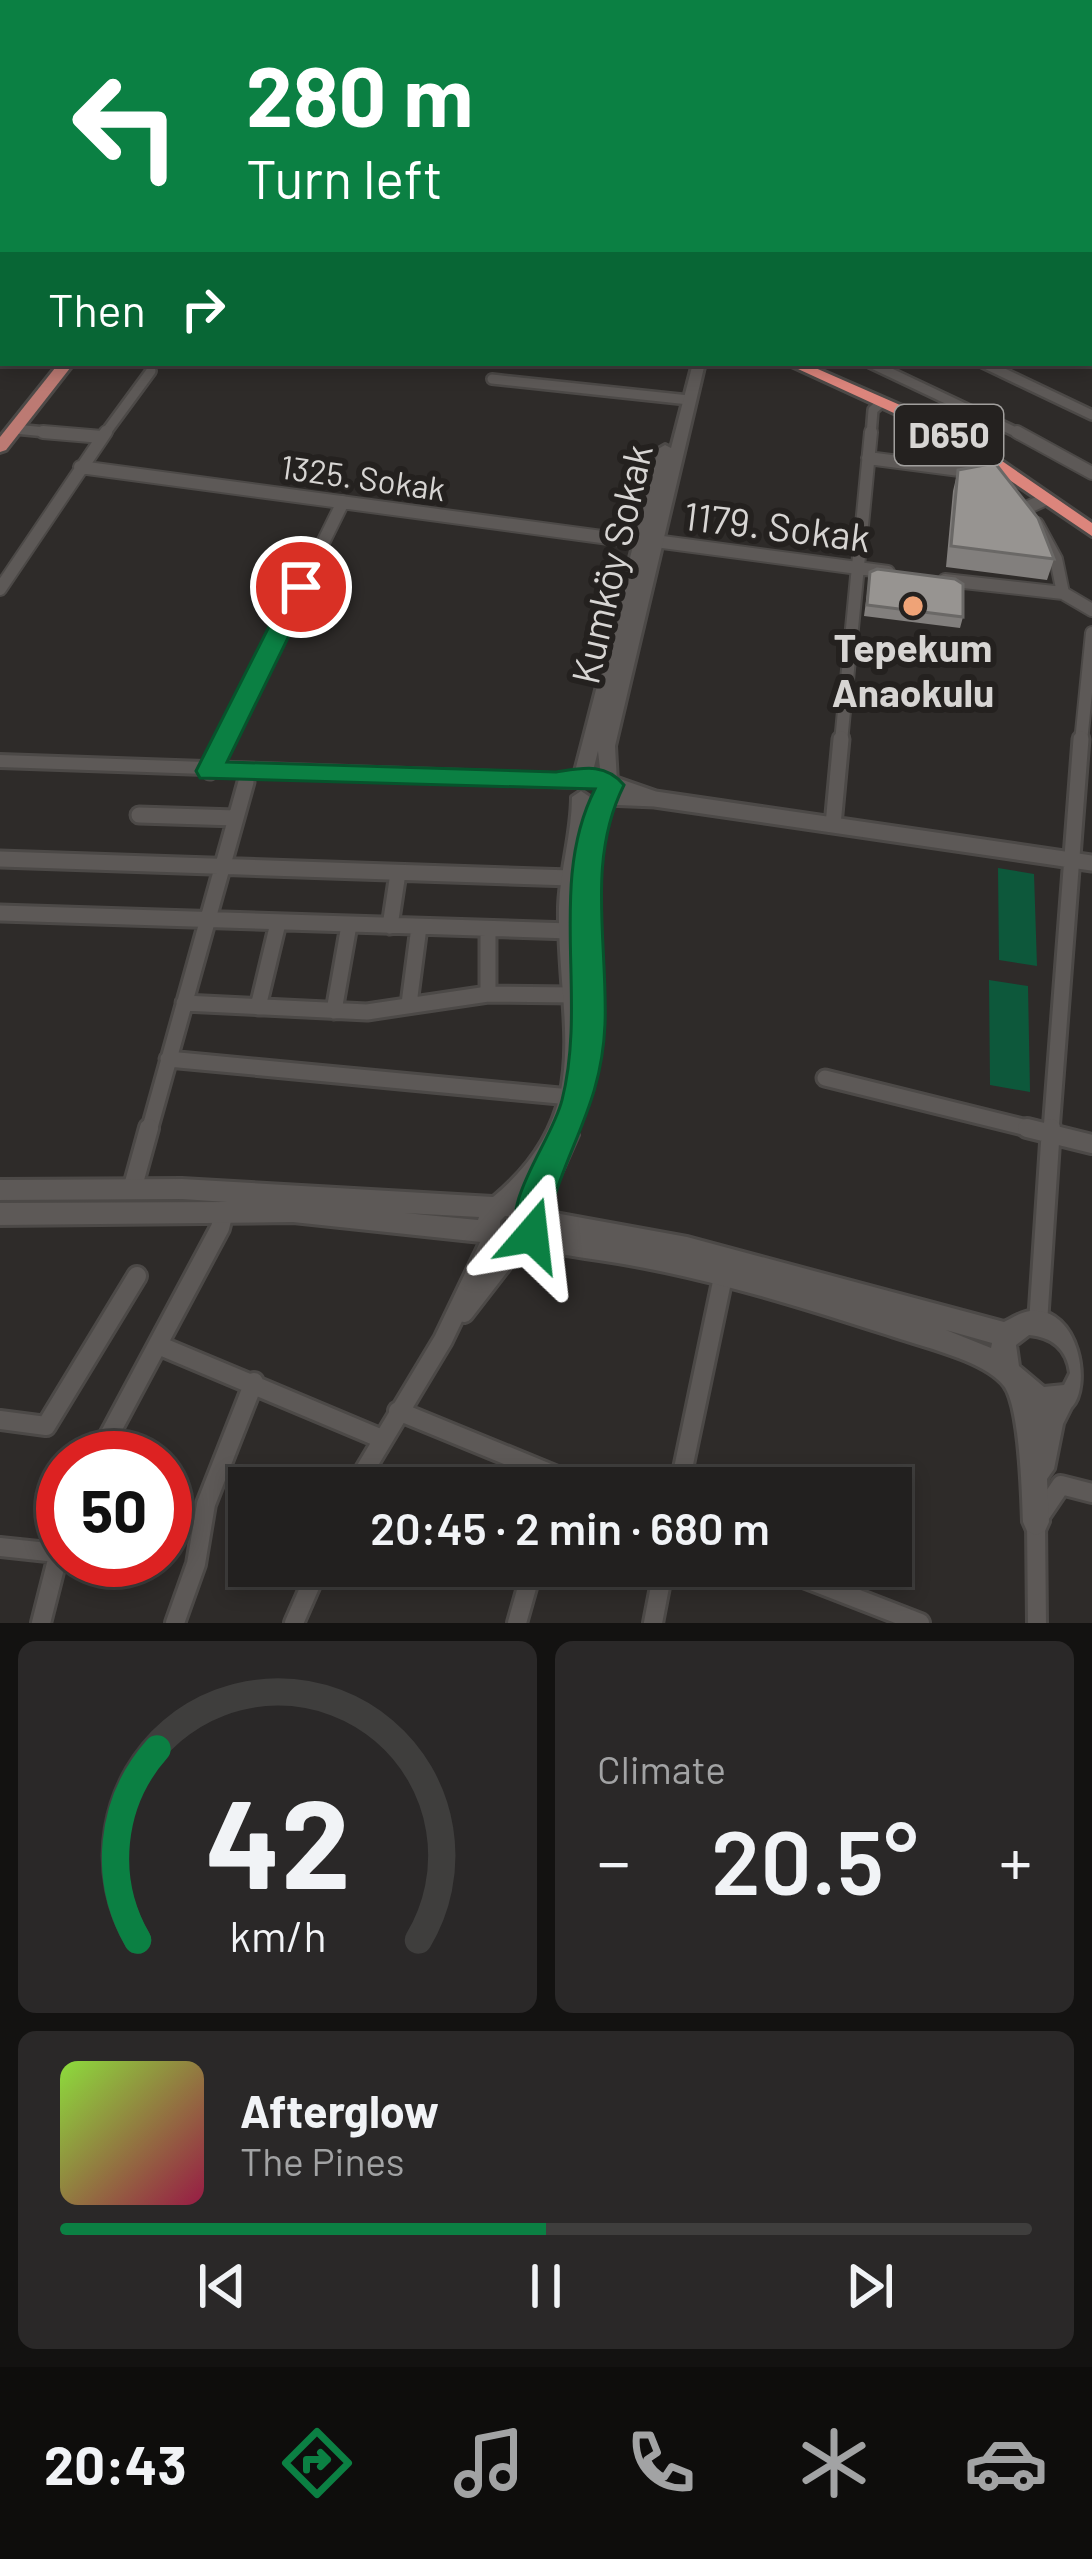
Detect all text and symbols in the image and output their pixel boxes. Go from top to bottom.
text: 280 m [246,43,473,144]
icon: left [48,48,204,204]
text: Turn left [246,145,443,210]
icon: right [170,276,236,342]
text: Then [48,282,146,336]
road number: D650 [895,405,1003,465]
street label: Kumköy Sokak [560,439,661,688]
street label: 1325. Sokak [278,446,448,508]
street label: 1179. Sokak [681,491,873,560]
pin [250,536,352,638]
icon: arrive [268,554,334,620]
marker: Tepekum Anaokulu [900,593,926,619]
place label: Tepekum Anaokulu [832,623,994,715]
position arrow [469,1172,595,1298]
speed limit sign: 50 [36,1431,192,1587]
text: 20:45 · 2 min · 680 m [370,1500,770,1554]
text: Climate [597,1745,726,1792]
text: 42 [205,1764,350,1914]
text: 20.5° [711,1805,918,1913]
text: − [597,1820,630,1899]
text: + [999,1820,1032,1899]
text: km/h [229,1909,326,1961]
text: Afterglow [240,2083,439,2137]
text: The Pines [240,2137,405,2184]
icon: previous [189,2253,255,2319]
icon: pause [513,2253,579,2319]
icon: next [837,2253,903,2319]
icon: directions [275,2421,359,2505]
icon: music [447,2421,531,2505]
icon: phone [619,2421,703,2505]
icon: climate [792,2421,876,2505]
icon: car [964,2421,1048,2505]
text: 20:43 [44,2431,187,2496]

